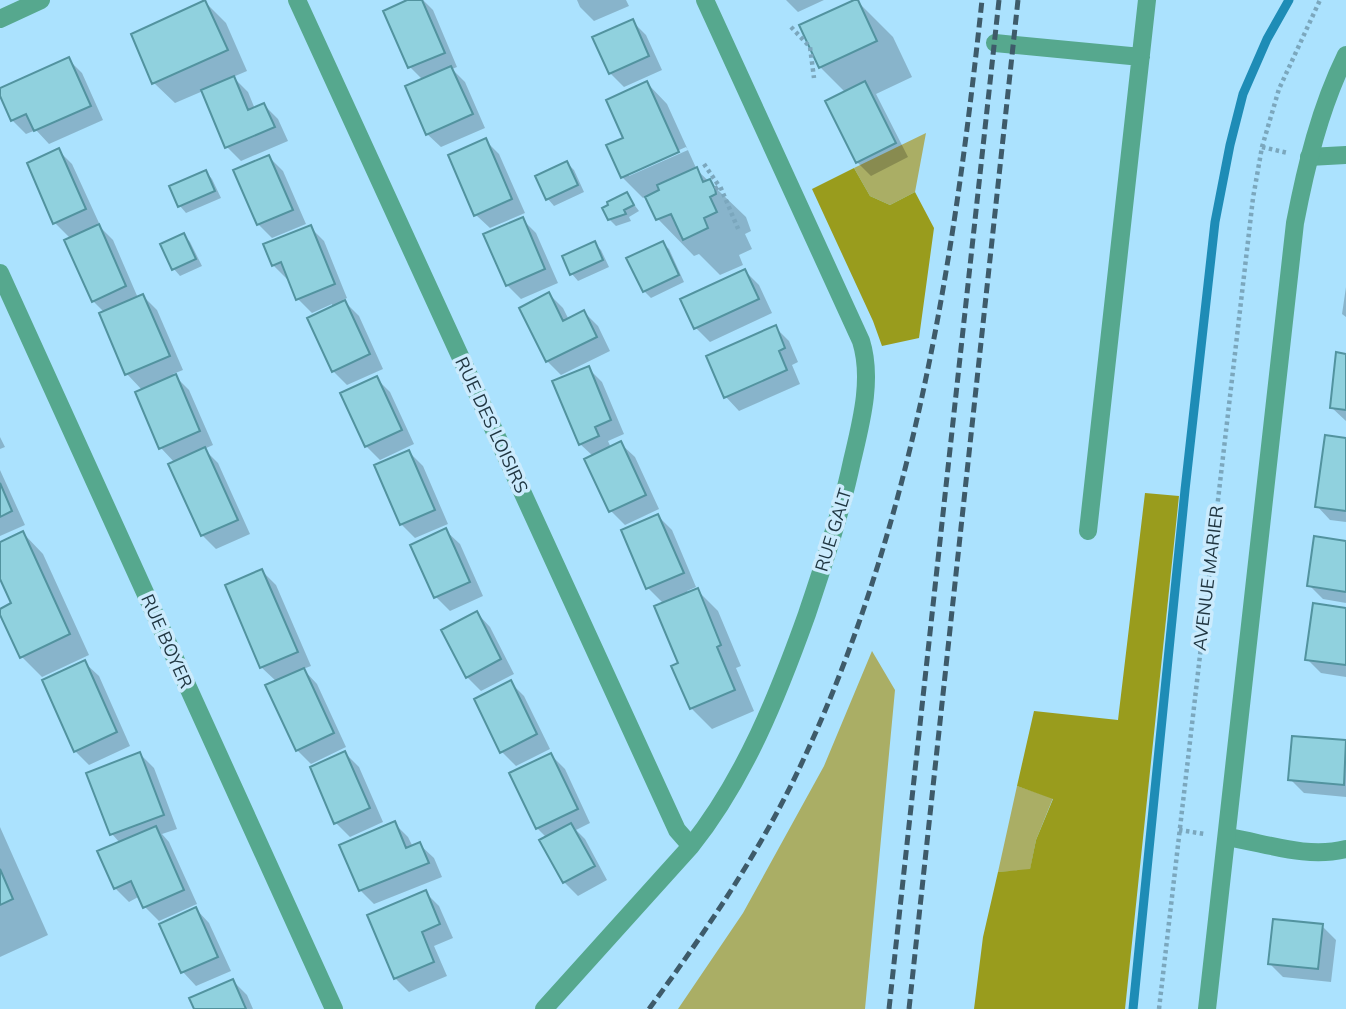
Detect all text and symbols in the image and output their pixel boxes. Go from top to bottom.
street label: RUE DES LOISIRS [450,353,534,497]
street label: RUE GALT [809,486,857,574]
street label: AVENUE MARIER [1188,504,1228,652]
street label: RUE BOYER [136,590,198,692]

